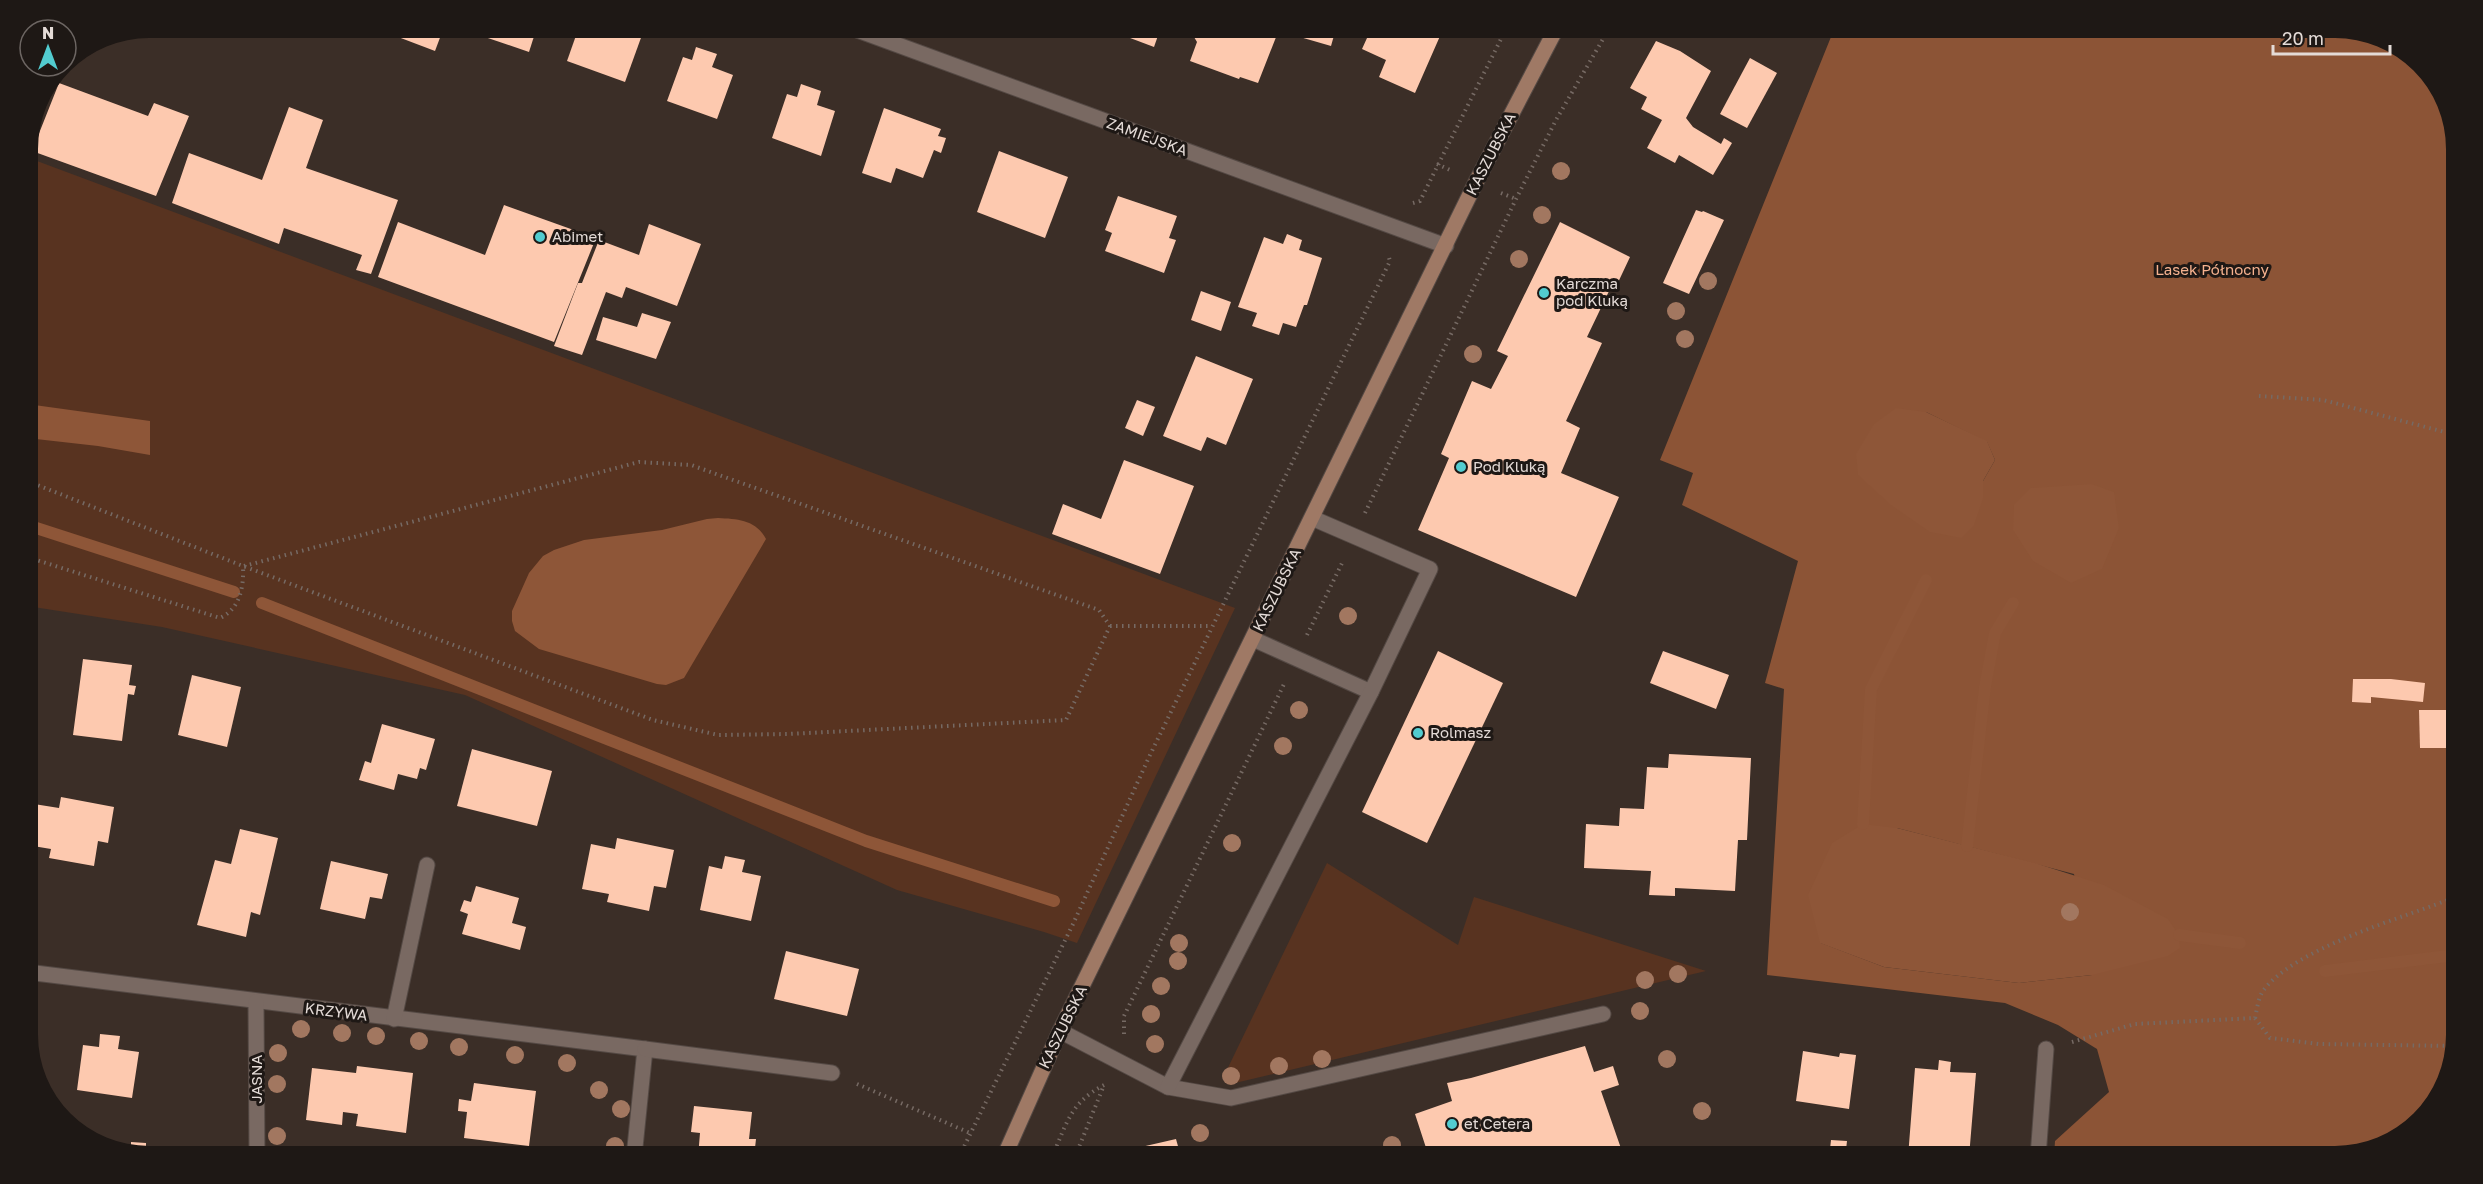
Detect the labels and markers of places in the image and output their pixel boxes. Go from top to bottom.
place label: Abimet [552,227,603,245]
marker: Abimet [533,230,547,244]
place label: Karczma pod Kluką [1556,274,1628,309]
marker: Karczma pod Kluką [1537,286,1551,300]
place label: Pod Kluką [1473,457,1546,475]
marker: Pod Kluką [1454,460,1468,474]
place label: Rolmasz [1430,723,1492,741]
marker: Rolmasz [1411,726,1425,740]
place label: et Cetera [1464,1114,1530,1132]
marker: et Cetera [1445,1117,1459,1131]

